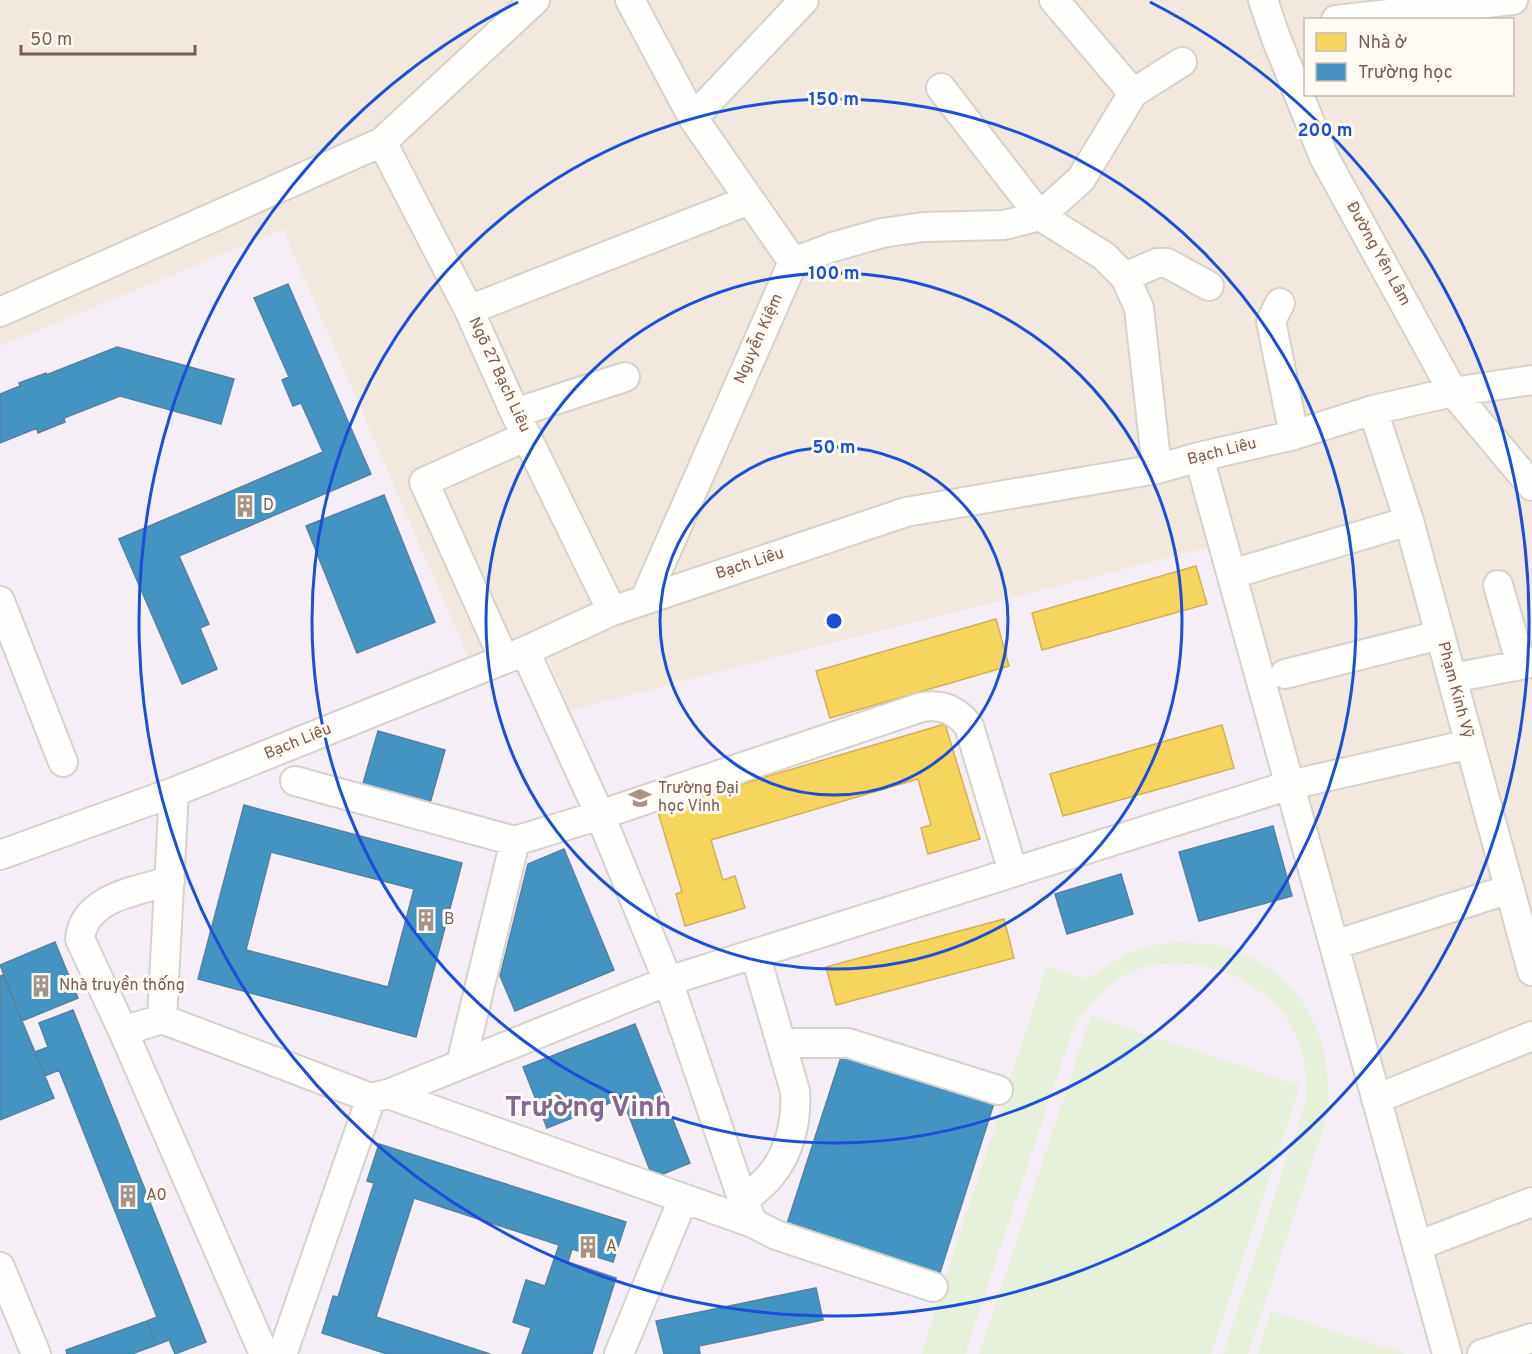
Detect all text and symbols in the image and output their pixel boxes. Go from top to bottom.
scale bar [21,18,195,56]
legend [1304,18,1514,96]
text: 50 m [30,29,72,52]
text: Nhà ở [1358,32,1407,55]
text: Trường học [1358,62,1453,85]
text: 150 m [809,89,859,112]
text: 200 m [1297,120,1353,143]
street label: Đường Yên Lâm [1341,199,1415,309]
text: 100 m [808,263,860,286]
street label: Nguyễn Kiệm [728,290,788,387]
street label: Ngõ 27 Bạch Liêu [464,314,534,436]
street label: Bạch Liêu [1185,434,1259,470]
text: 50 m [812,437,856,460]
building icon: D [232,493,258,519]
place label: D [263,496,274,516]
street label: Bạch Liêu [713,544,787,584]
centre of rings [824,611,844,631]
street label: Phạm Kinh Vỹ [1433,640,1477,740]
street label: Bạch Liêu [261,719,335,765]
place label: Trường Đại học Vinh [658,779,739,817]
school or university icon: Trường Đại học Vinh [627,785,653,811]
building icon: B [413,907,439,933]
place label: B [444,910,455,930]
building icon: Nhà truyền thống [28,973,54,999]
place label: Nhà truyền thống [59,975,185,996]
district label: Trường Vinh [505,1091,671,1127]
building icon: A0 [115,1183,141,1209]
place label: A0 [146,1186,167,1206]
building icon: A [575,1234,601,1260]
place label: A [606,1237,617,1257]

